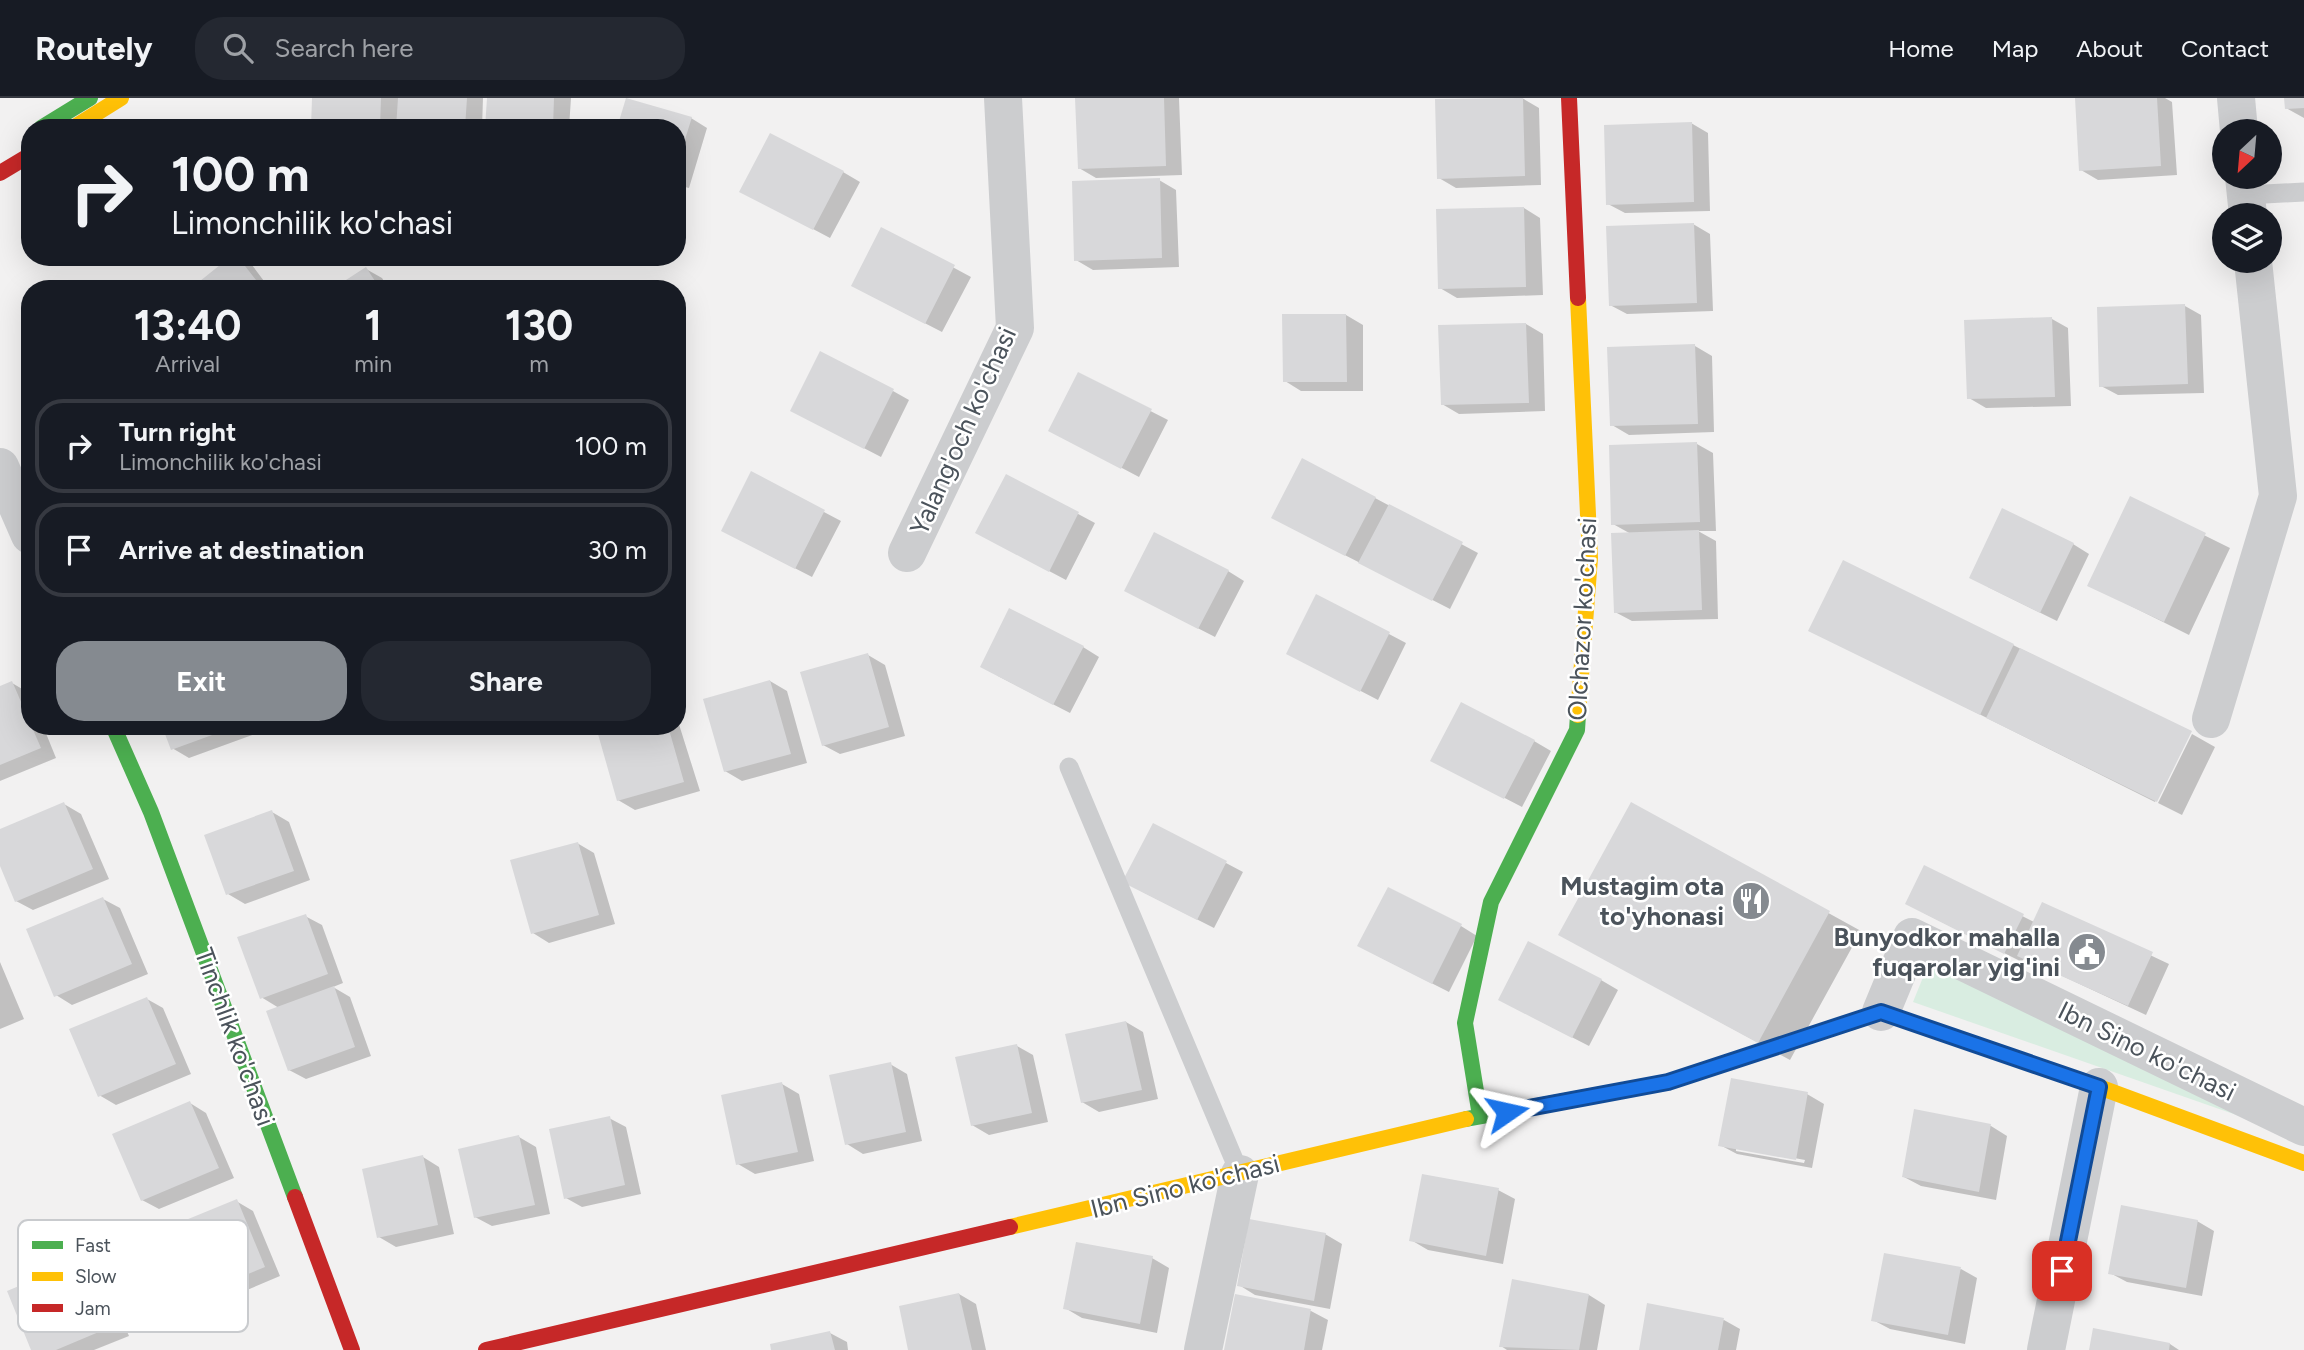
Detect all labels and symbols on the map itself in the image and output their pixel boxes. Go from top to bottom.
north arrow [2212,119,2282,189]
street label: Yalang'och ko'chasi [903,322,1023,540]
street label: Olchazor ko'chasi [1561,517,1603,721]
place label: Mustagim ota to'yhonasi [1560,870,1724,932]
restaurant icon: Mustagim ota to'yhonasi [1730,880,1772,922]
place label: Bunyodkor mahalla fuqarolar yig'ini [1833,921,2060,983]
public building icon: Bunyodkor mahalla fuqarolar yig'ini [2066,931,2108,973]
street label: Tinchlik ko'chasi [188,944,282,1130]
street label: Ibn Sino ko'chasi [2053,994,2241,1108]
position arrow [1470,1075,1544,1149]
street label: Ibn Sino ko'chasi [1087,1147,1283,1225]
legend [18,1220,248,1332]
text: Fast [75,1234,111,1257]
pin [2032,1241,2092,1301]
text: Slow [75,1265,117,1288]
text: Jam [75,1297,111,1320]

